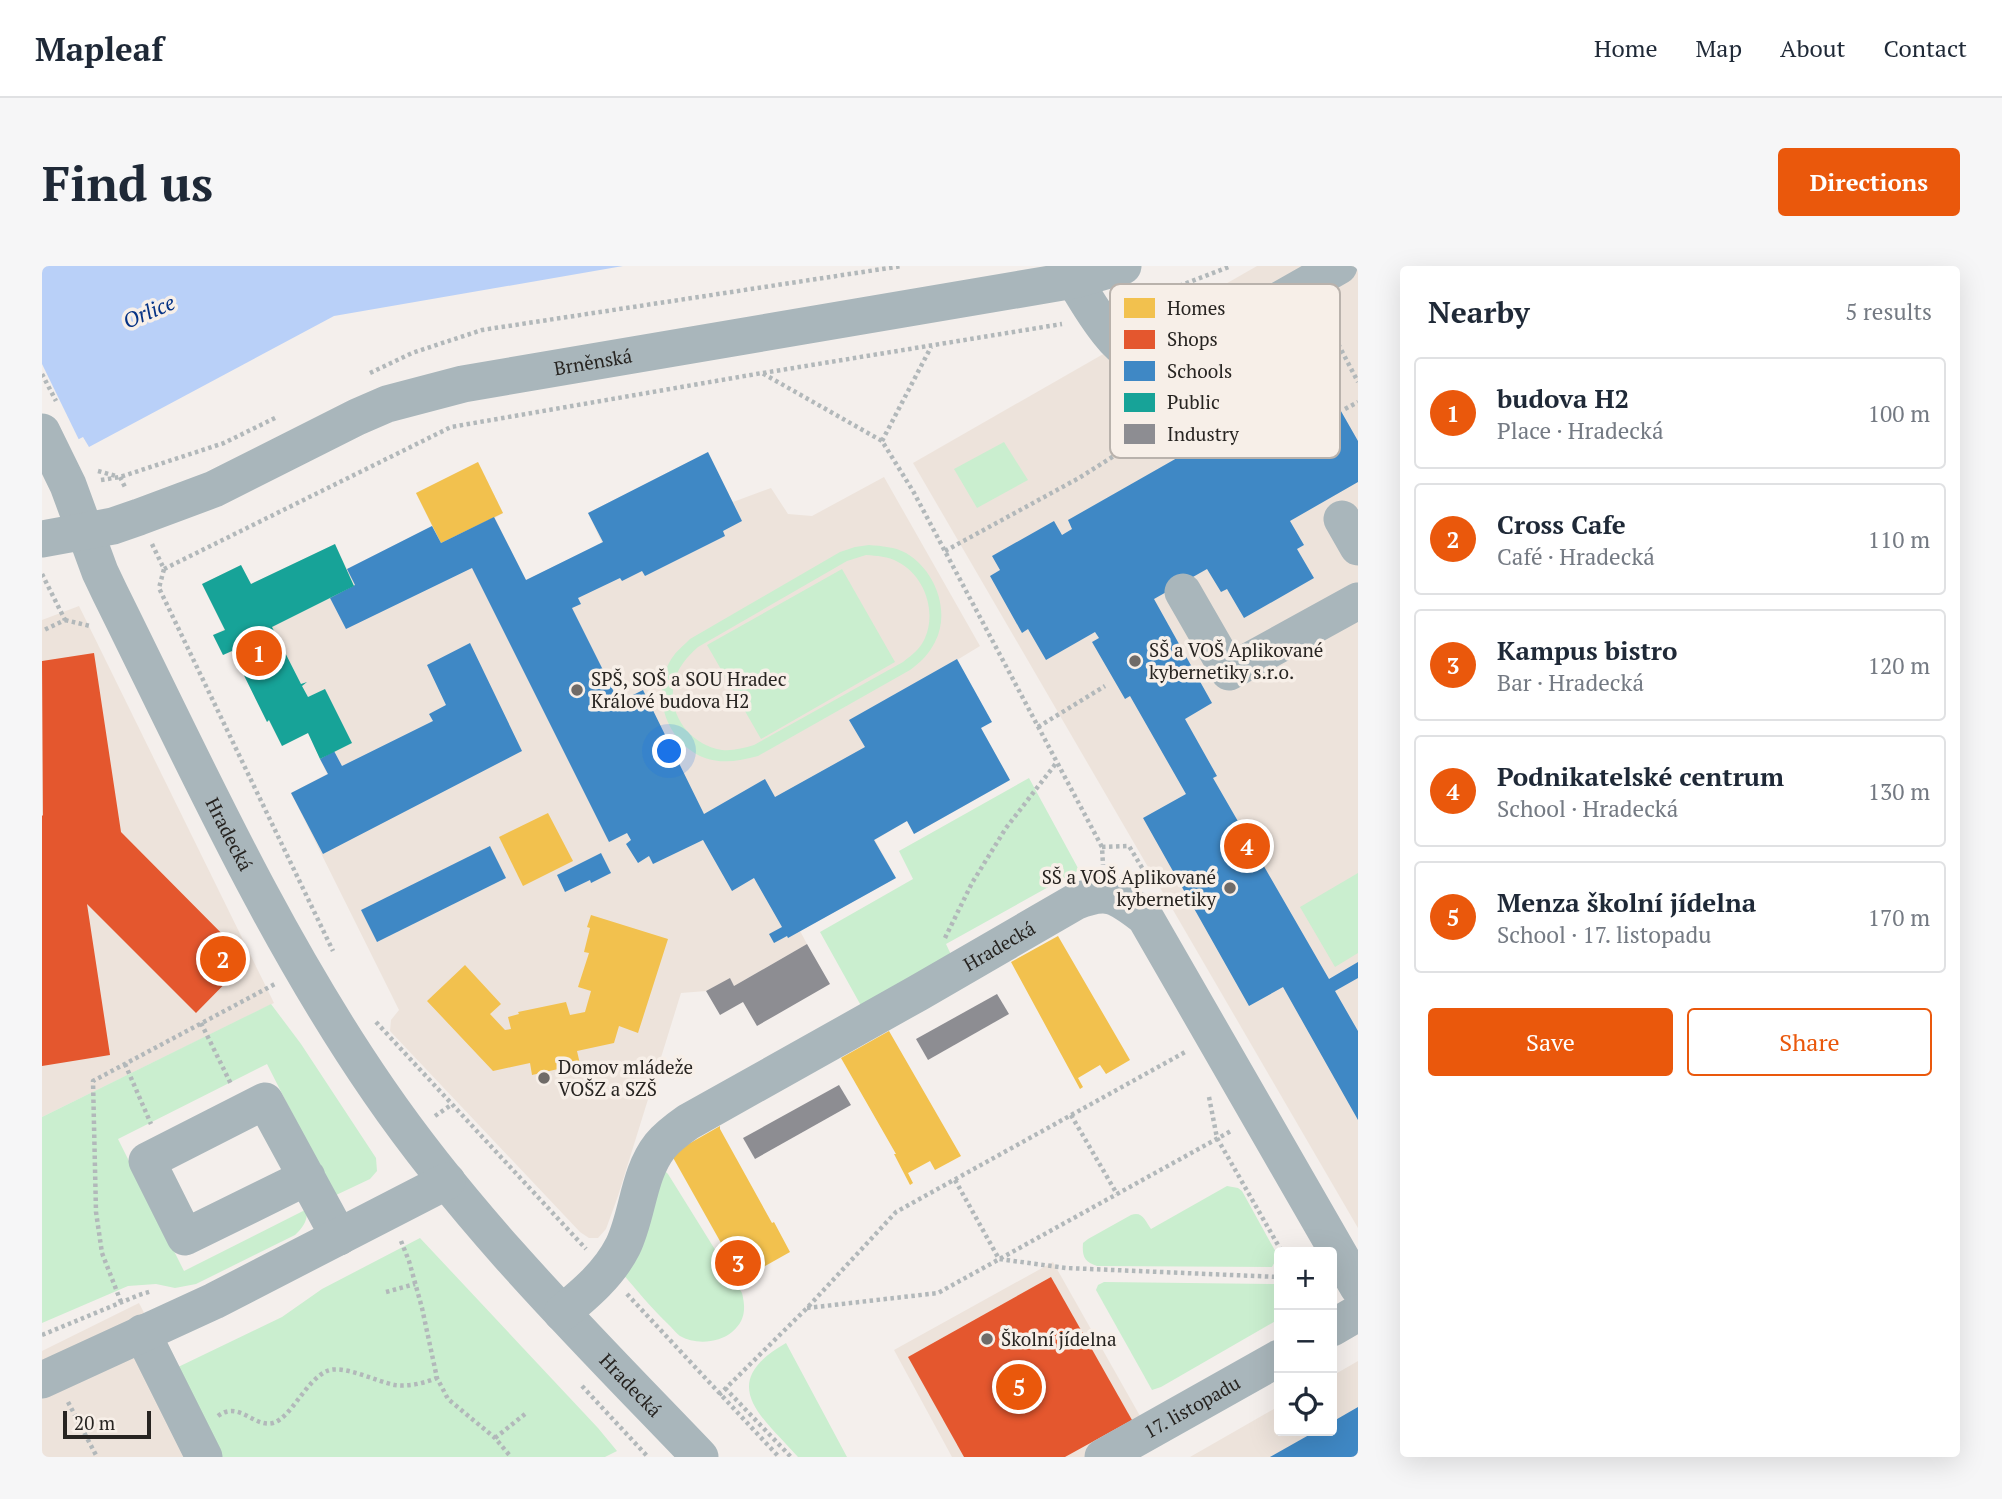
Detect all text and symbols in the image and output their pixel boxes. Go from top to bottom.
text: Mapleaf [35,27,164,70]
text: Home [1594,32,1658,64]
text: Map [1696,32,1742,64]
text: About [1780,32,1846,64]
text: Contact [1884,32,1967,64]
button: Directions [1778,148,1960,216]
text: Find us [42,150,213,215]
legend [1110,284,1340,458]
water label: Orlice [118,287,179,335]
text: Nearby [1428,292,1530,332]
text: Homes [1167,295,1226,320]
text: 5 results [1845,296,1932,327]
text: Shops [1167,326,1218,351]
street label: Brněnská [552,342,634,380]
text: Schools [1167,358,1232,383]
text: budova H2 [1497,381,1629,415]
text: Public [1167,389,1220,414]
text: 1 [1447,398,1460,429]
text: 100 m [1868,398,1930,429]
text: Place · Hradecká [1497,415,1664,446]
text: Industry [1167,421,1239,446]
text: Cross Cafe [1497,507,1626,541]
text: 2 [1447,524,1460,555]
text: 110 m [1868,524,1930,555]
text: Café · Hradecká [1497,541,1655,572]
pin: 1 [236,627,282,679]
text: Kampus bistro [1497,633,1677,667]
place label: SŠ a VOŠ Aplikované kybernetiky s.r.o. [1149,637,1323,684]
text: 3 [1447,650,1460,681]
text: 120 m [1868,650,1930,681]
marker: SŠ a VOŠ Aplikované kybernetiky s.r.o. [1127,653,1143,669]
place label: SPŠ, SOŠ a SOU Hradec Králové budova H2 [591,666,787,713]
text: Bar · Hradecká [1497,667,1644,698]
marker: SPŠ, SOŠ a SOU Hradec Králové budova H2 [569,682,585,698]
your location [652,734,686,768]
text: Podnikatelské centrum [1497,759,1784,793]
text: 4 [1447,776,1460,807]
text: 130 m [1868,776,1930,807]
street label: Hradecká [201,793,259,875]
text: School · Hradecká [1497,793,1678,824]
pin: 4 [1224,820,1270,872]
place label: SŠ a VOŠ Aplikované kybernetiky [1042,864,1216,911]
marker: SŠ a VOŠ Aplikované kybernetiky [1222,880,1238,896]
text: Menza školní jídelna [1497,885,1756,919]
text: 5 [1447,902,1460,933]
text: 170 m [1868,902,1930,933]
street label: Hradecká [958,915,1040,976]
text: School · 17. listopadu [1497,919,1712,950]
pin: 2 [200,933,246,985]
button: Save [1428,1008,1673,1076]
button: Share [1687,1008,1932,1076]
place label: Domov mládeže VOŠZ a SZŠ [558,1054,693,1101]
marker: Domov mládeže VOŠZ a SZŠ [536,1070,552,1086]
pin: 3 [715,1237,761,1289]
map controls [1274,1247,1337,1436]
button: + [1274,1247,1337,1310]
button: − [1274,1310,1337,1373]
place label: Školní jídelna [1001,1326,1117,1351]
marker: Školní jídelna [979,1331,995,1347]
street label: Hradecká [595,1347,668,1422]
pin: 5 [996,1361,1042,1413]
street label: 17. listopadu [1139,1369,1244,1444]
button: locate [1274,1373,1337,1436]
scale bar [63,1408,150,1440]
text: 20 m [74,1410,115,1435]

